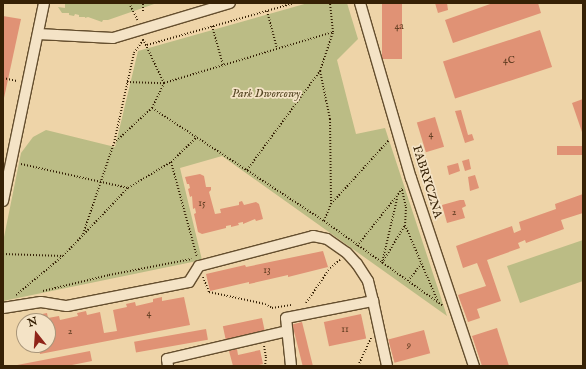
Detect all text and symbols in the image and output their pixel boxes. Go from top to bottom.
house number: 4a [394,21,404,33]
house number: 4C [503,55,515,67]
park label: Park Dworcowy [232,87,300,101]
house number: 4 [429,129,433,141]
street label: FABRYCZNA [409,144,445,220]
house number: 15 [198,198,206,210]
house number: 2 [452,207,456,219]
house number: 13 [263,265,271,277]
house number: 4 [147,308,151,320]
north arrow [16,313,56,353]
text: N [26,314,39,331]
house number: 11 [341,324,349,336]
house number: 2 [68,326,72,338]
house number: 9 [407,340,411,352]

